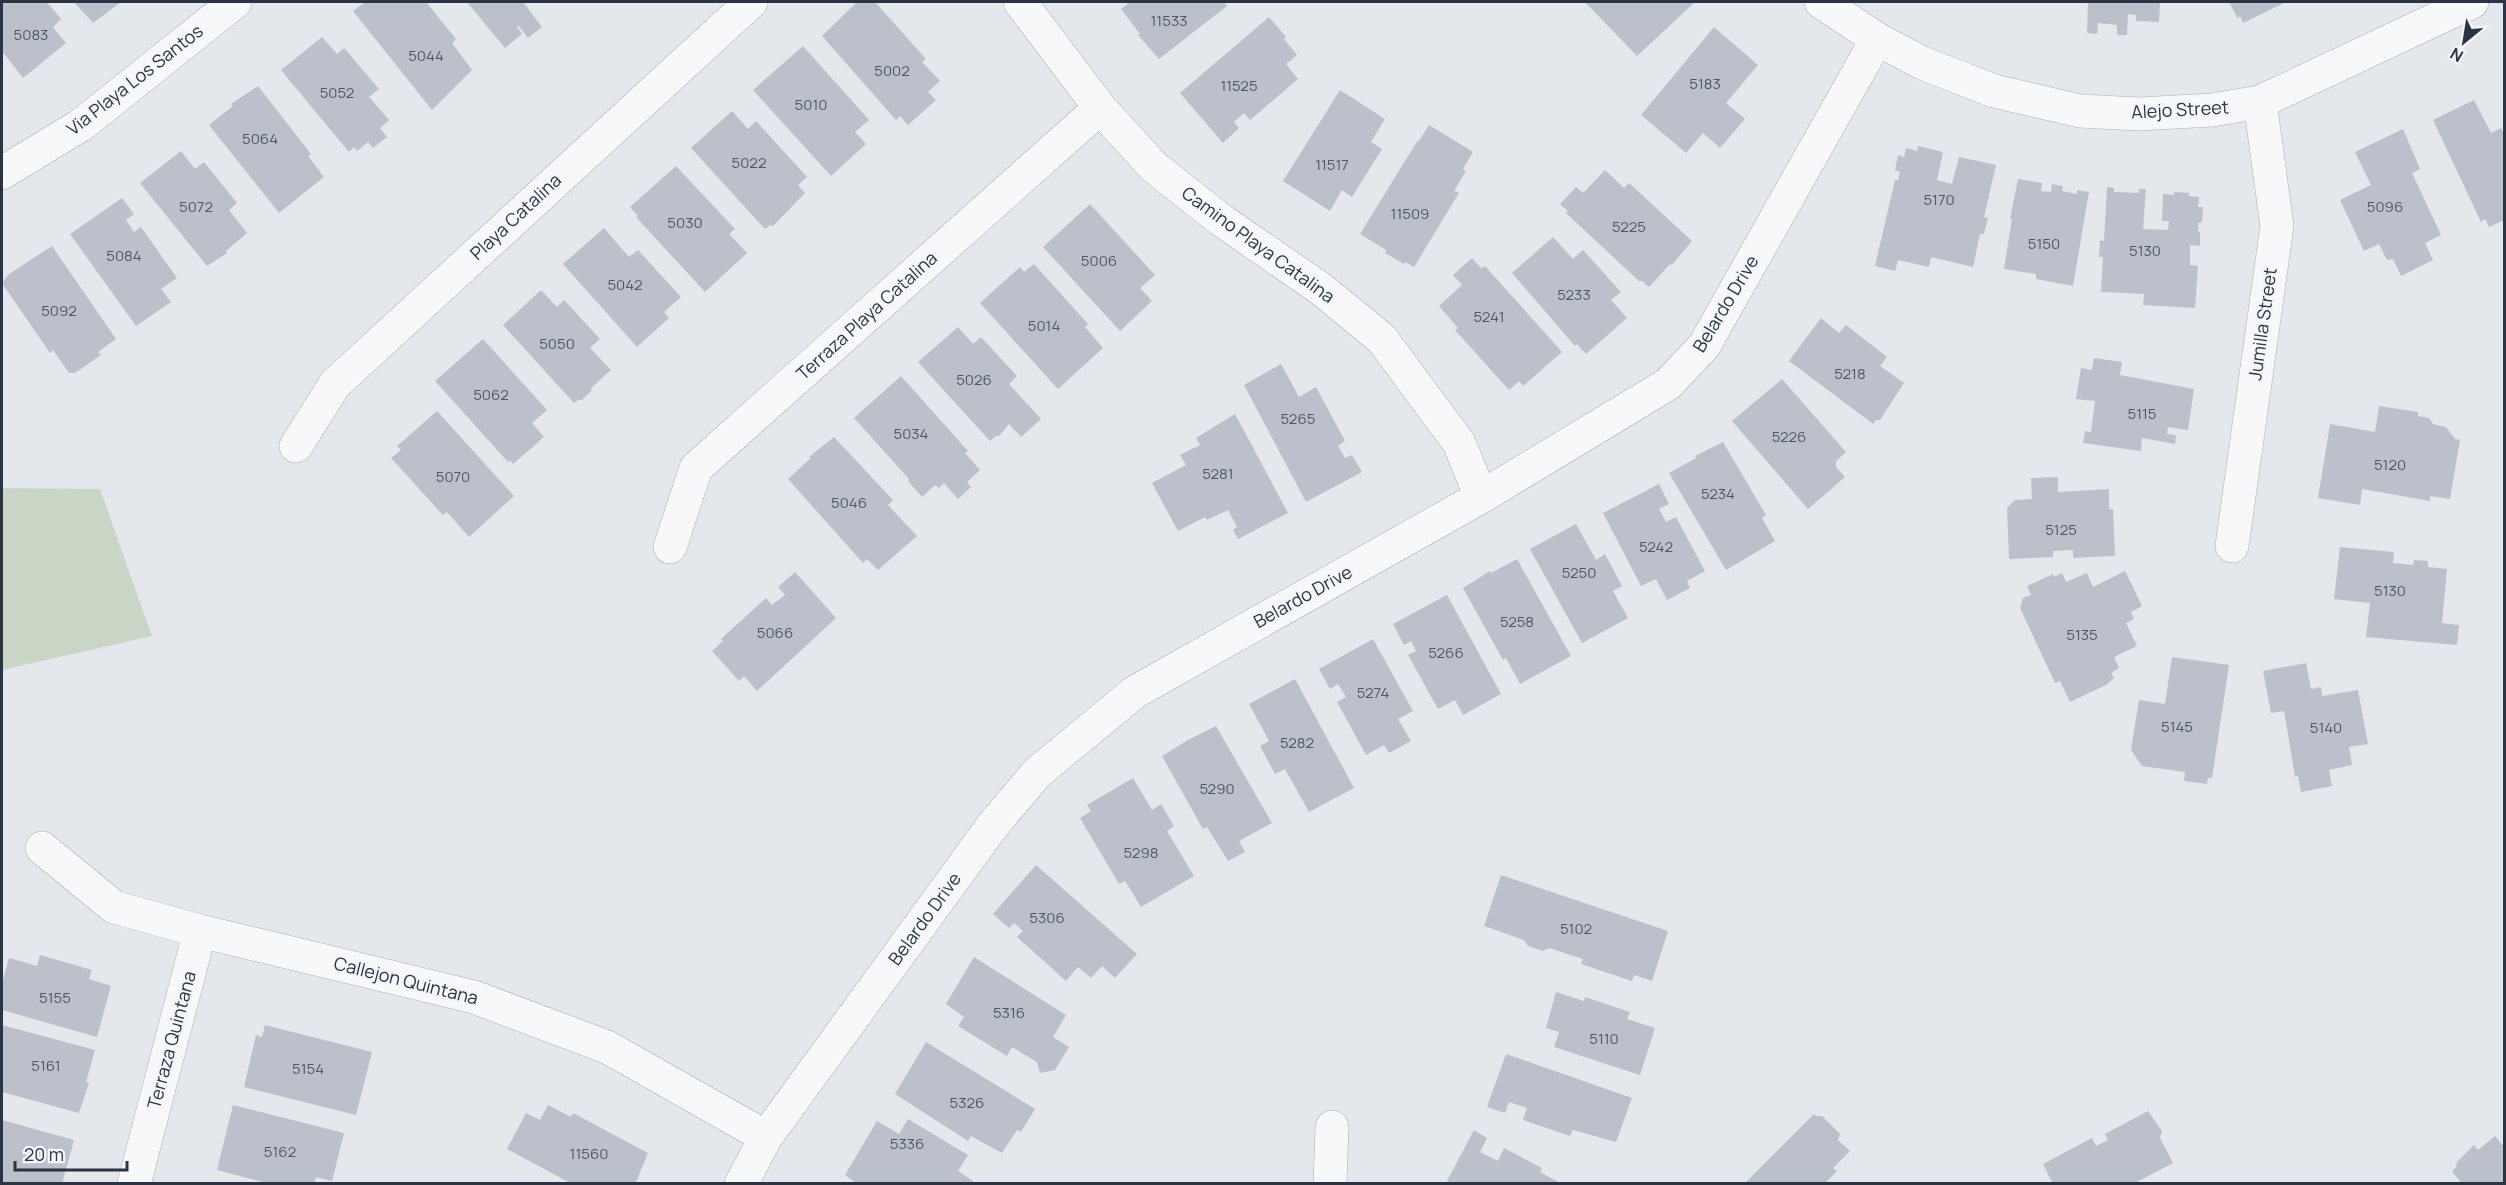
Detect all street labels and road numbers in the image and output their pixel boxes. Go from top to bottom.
street label: Via Playa Los Santos [61,18,208,140]
street label: Alejo Street [2131,94,2229,124]
street label: Playa Catalina [465,168,566,265]
street label: Camino Playa Catalina [1177,180,1340,308]
street label: Terraza Playa Catalina [791,246,942,385]
street label: Belardo Drive [1687,251,1764,356]
street label: Jumilla Street [2242,266,2282,382]
street label: Belardo Drive [1249,559,1356,633]
street label: Belardo Drive [882,867,966,970]
street label: Callejon Quintana [332,951,481,1010]
street label: Terraza Quintana [141,968,201,1111]

